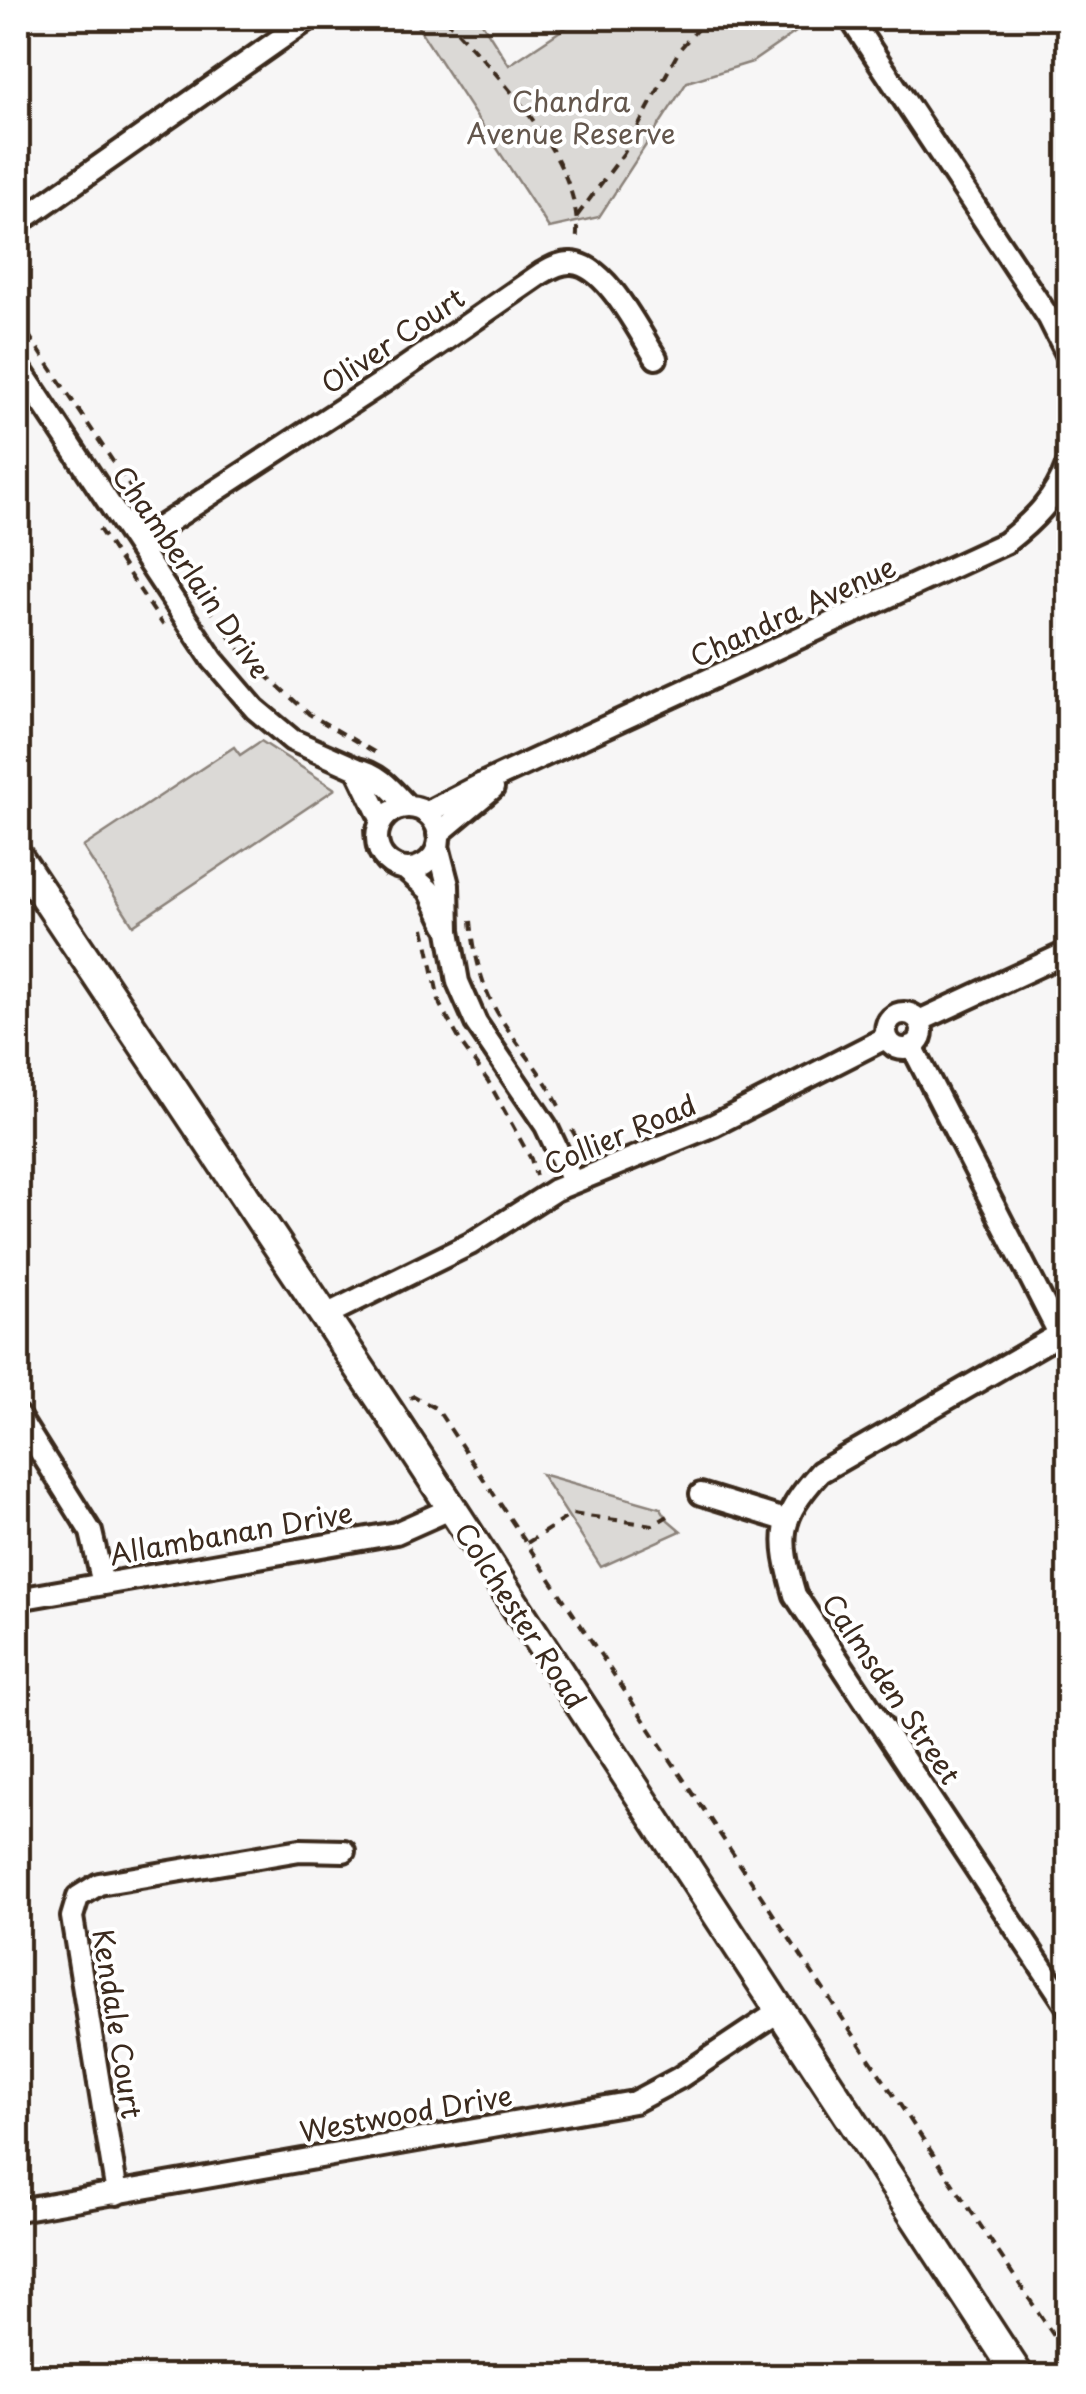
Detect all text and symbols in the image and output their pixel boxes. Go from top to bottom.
park label: Chandra Avenue Reserve [466,79,676,154]
street label: Oliver Court [312,276,473,404]
street label: Chamberlain Drive [103,456,282,686]
street label: Chandra Avenue [682,544,902,677]
street label: Collier Road [536,1082,703,1185]
street label: Allambanan Drive [106,1490,356,1575]
street label: Colchester Road [445,1513,598,1717]
street label: Calmsden Street [812,1584,972,1792]
street label: Kendale Court [82,1926,155,2122]
street label: Westwood Drive [296,2073,515,2152]

